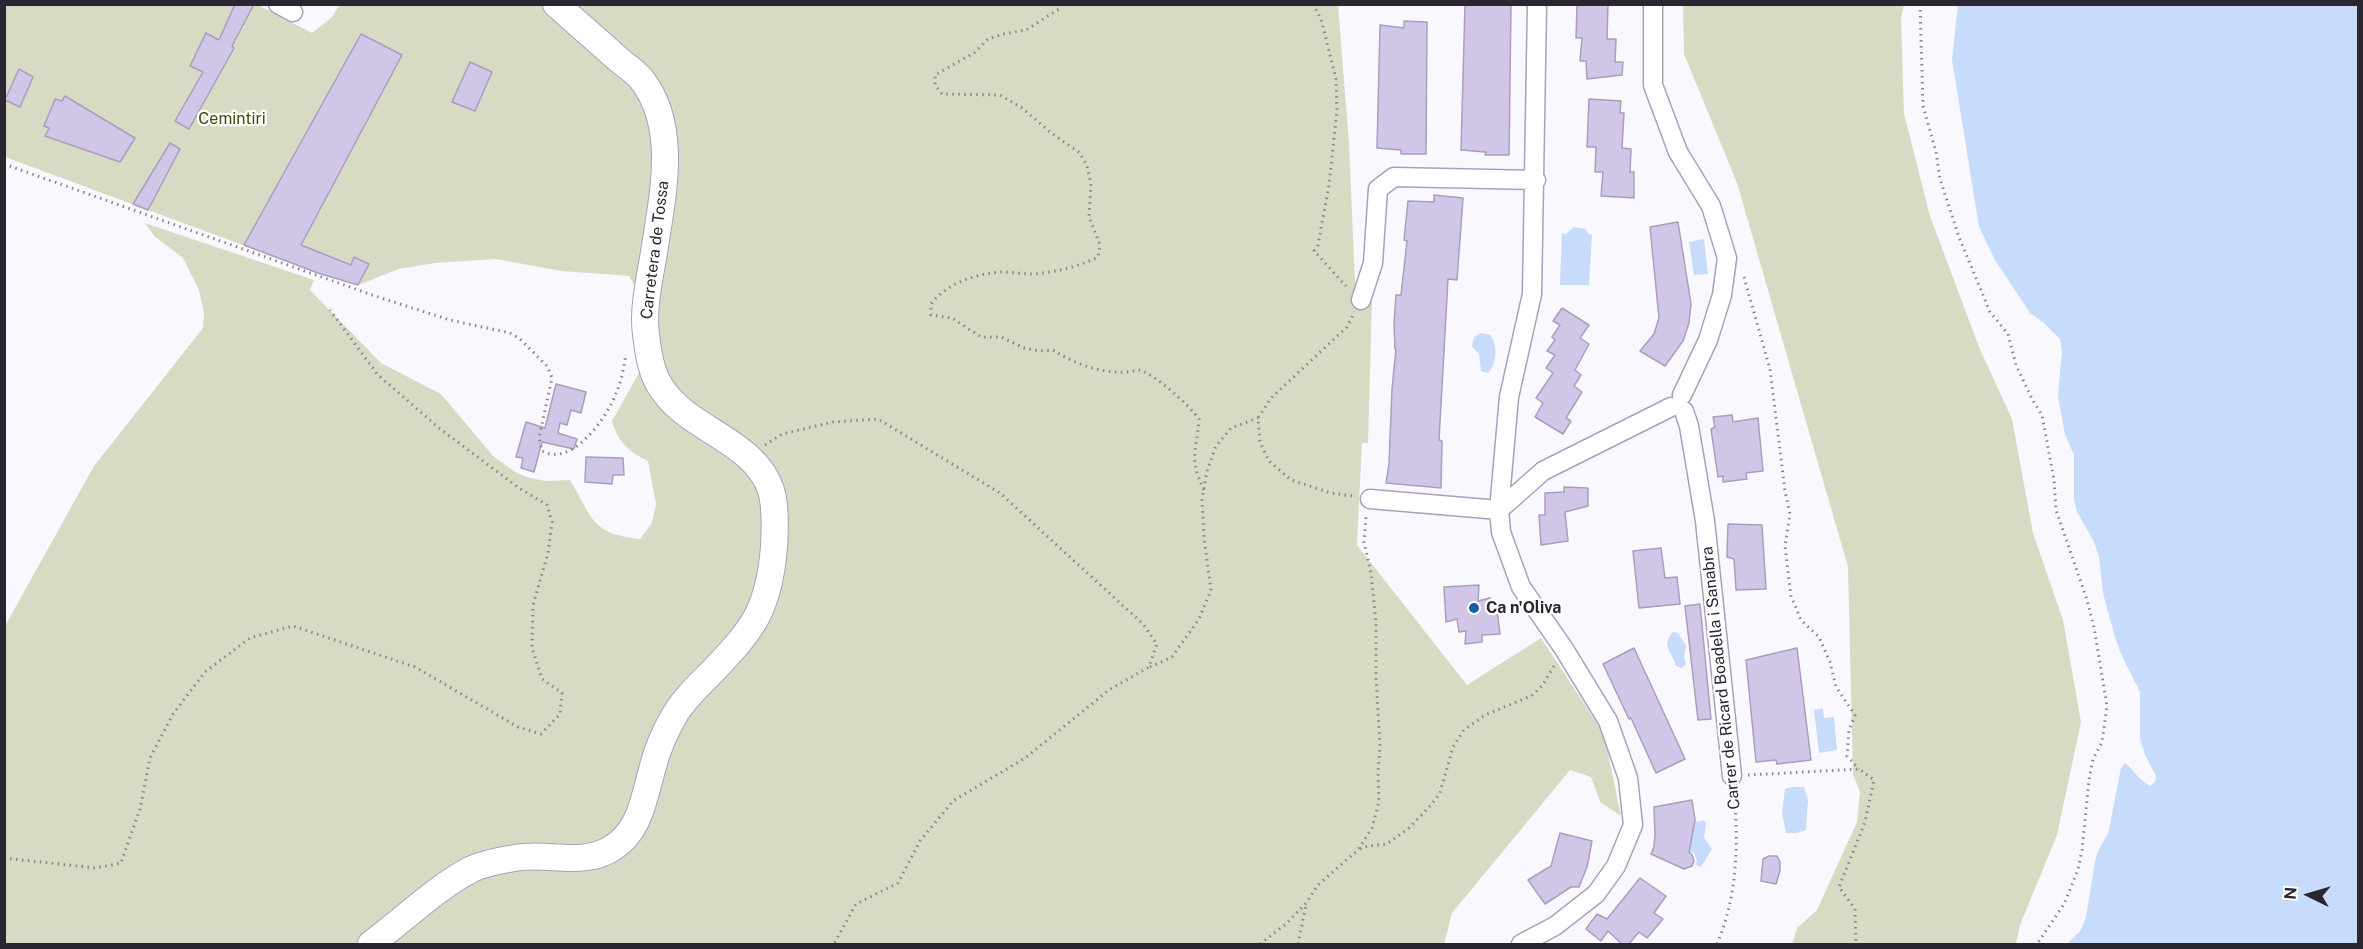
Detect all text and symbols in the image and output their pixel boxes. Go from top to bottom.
park label: Cemintiri [198,109,266,129]
street label: Carretera de Tossa [637,180,673,320]
street label: Carrer de Ricard Boadella i Sanabra [1698,545,1744,811]
place label: Ca n'Oliva [1486,598,1561,618]
marker: Ca n'Oliva [1467,601,1481,615]
north arrow [2279,865,2339,925]
text: N [2281,886,2301,900]

